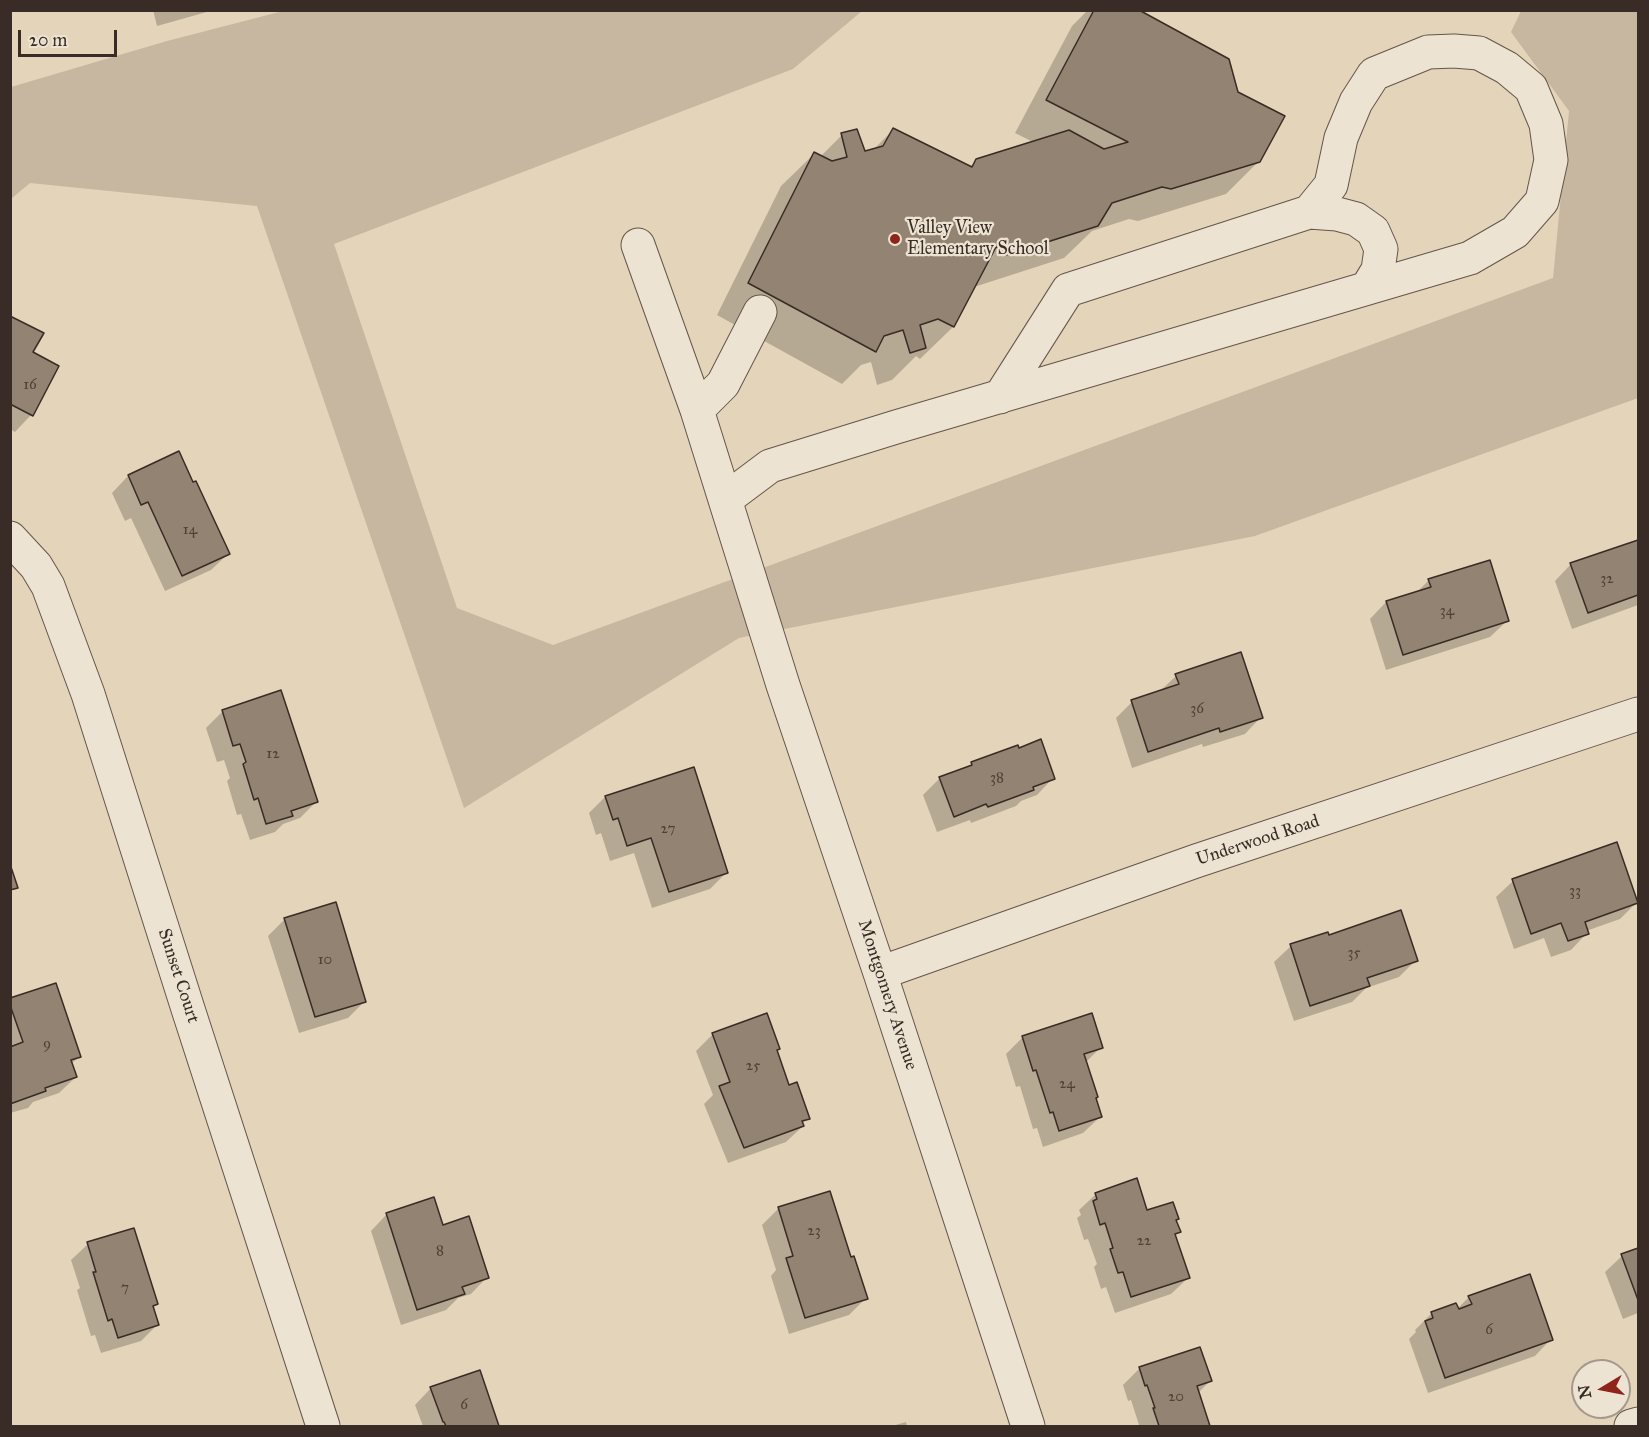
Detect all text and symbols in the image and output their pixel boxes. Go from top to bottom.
scale bar [21,18,120,56]
text: 20 m [29,29,67,51]
place label: Valley View Elementary School [907,218,1049,260]
marker: Valley View Elementary School [888,232,902,246]
house number: 16 [23,376,37,394]
house number: 14 [183,521,197,539]
house number: 32 [1600,570,1614,588]
house number: 34 [1440,602,1454,620]
house number: 36 [1190,700,1204,718]
house number: 12 [266,745,280,763]
house number: 38 [990,769,1004,787]
street label: Underwood Road [1194,811,1322,871]
house number: 27 [660,820,676,838]
house number: 33 [1569,882,1581,900]
street label: Montgomery Avenue [853,917,921,1073]
street label: Sunset Court [153,926,203,1026]
house number: 35 [1348,944,1360,962]
house number: 10 [318,951,332,969]
house number: 9 [43,1035,51,1053]
house number: 25 [746,1057,760,1075]
house number: 24 [1059,1075,1075,1093]
house number: 23 [807,1222,821,1240]
house number: 22 [1137,1232,1151,1250]
house number: 8 [436,1242,444,1260]
house number: 7 [121,1279,129,1297]
house number: 6 [1485,1321,1493,1339]
north arrow [1571,1359,1631,1419]
text: N [1574,1384,1595,1400]
house number: 20 [1168,1388,1184,1406]
house number: 6 [460,1396,468,1414]

